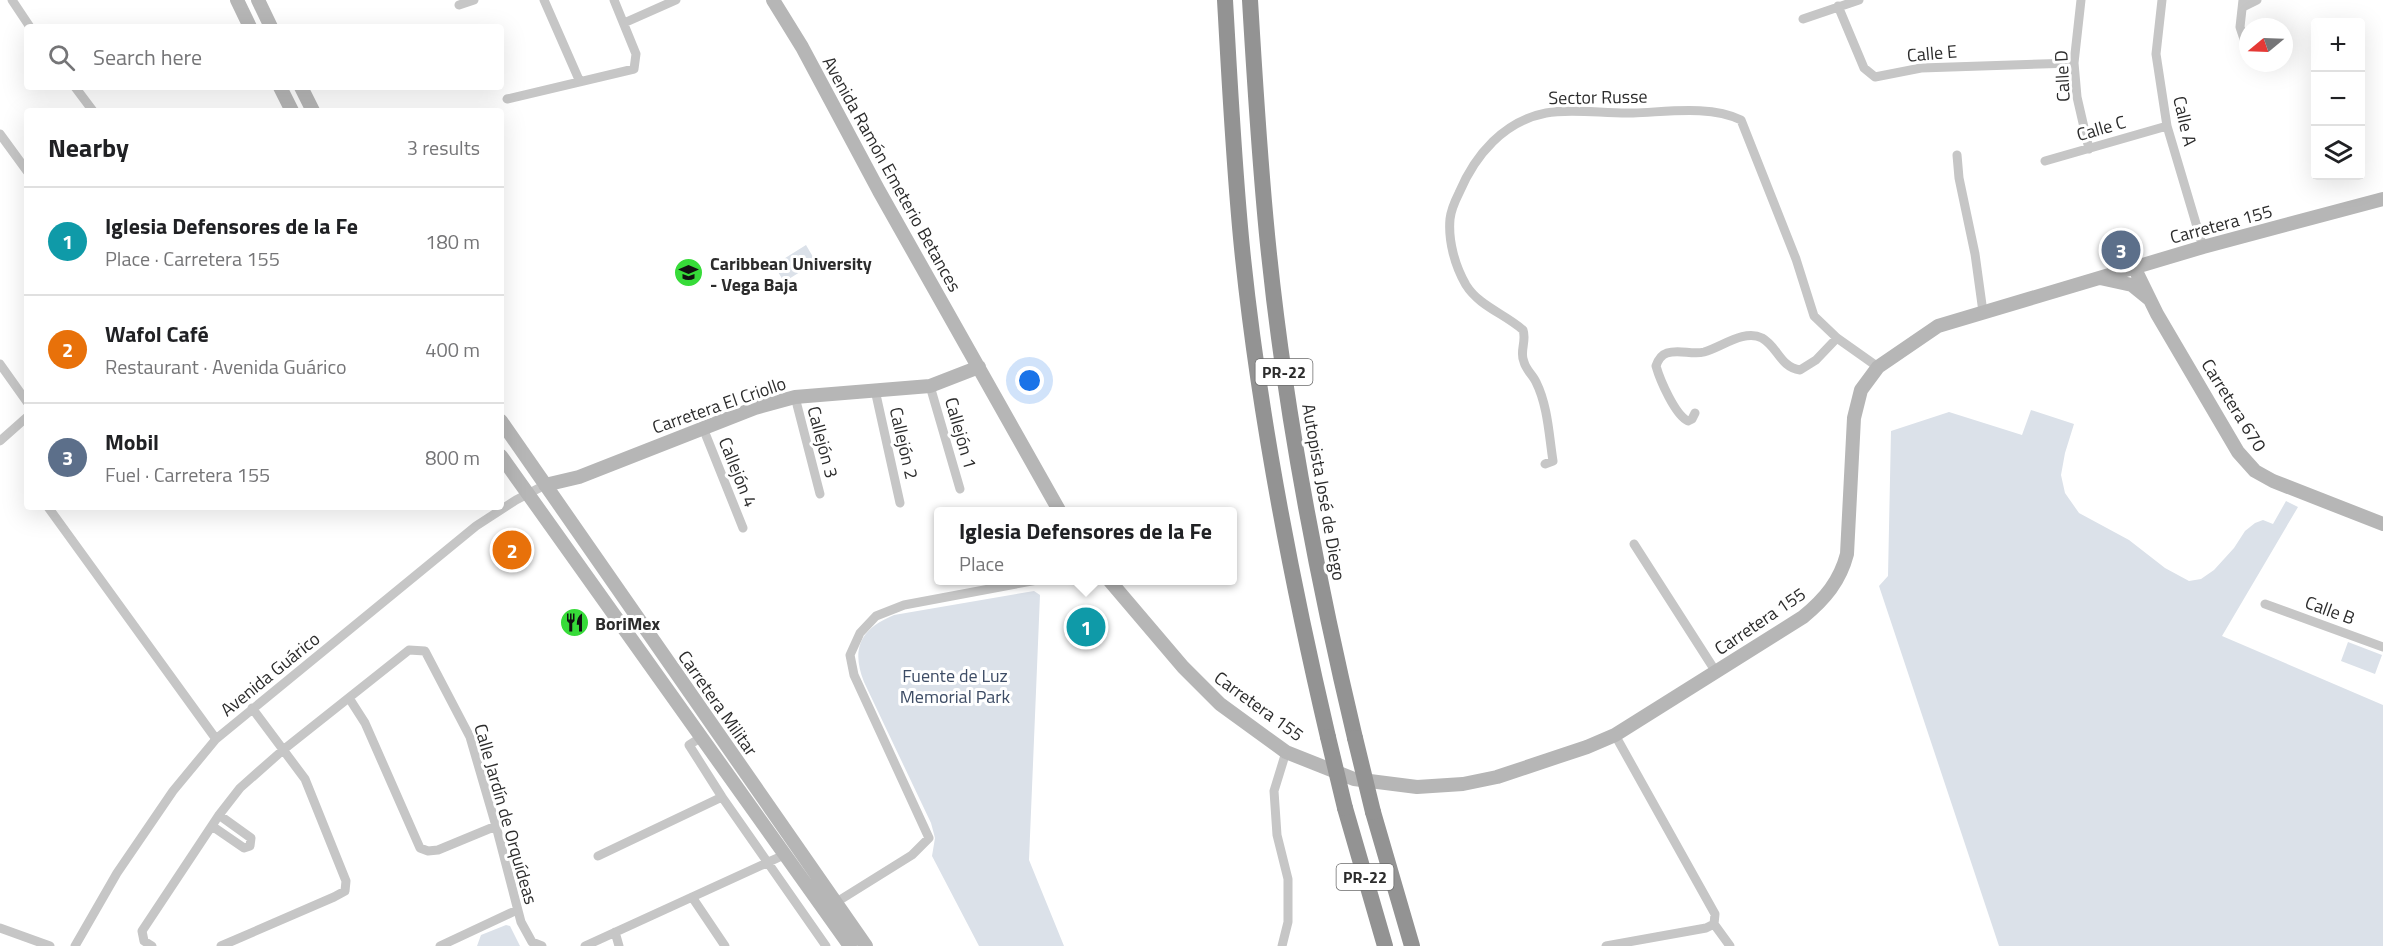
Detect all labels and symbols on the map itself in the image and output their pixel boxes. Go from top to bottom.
north arrow [2239,18,2293,72]
street label: Calle E [1906,37,1958,69]
street label: Calle D [2047,49,2077,103]
street label: Avenida Ramón Emeterio Betances [816,51,968,297]
street label: Sector Russe [1548,83,1648,111]
street label: Calle A [2166,93,2204,149]
street label: Calle C [2073,108,2129,148]
street label: Carretera 155 [2167,197,2275,251]
pin: 3 [2102,228,2140,272]
place label: Caribbean University - Vega Baja [710,250,872,298]
school or university icon: Caribbean University - Vega Baja [673,257,705,289]
street label: Carretera 670 [2195,353,2273,457]
road number: PR-22 [1256,359,1312,385]
your location [1015,366,1044,395]
street label: Carretera El Criollo [648,369,790,441]
street label: Callejón 1 [938,394,984,472]
street label: Autopista José de Diego [1295,401,1353,583]
street label: Callejón 3 [800,403,846,481]
street label: Callejón 2 [883,404,925,482]
street label: Callejón 4 [712,433,764,511]
pin: 2 [492,528,532,572]
street label: Carretera 155 [1709,580,1811,662]
street label: Calle B [2301,589,2359,631]
pin: 1 [1066,604,1106,650]
restaurant icon: BoriMex [558,607,590,639]
place label: BoriMex [595,610,660,637]
street label: Avenida Guárico [214,625,326,723]
street label: Carretera Militar [672,645,764,761]
park label: Fuente de Luz Memorial Park [900,662,1011,710]
street label: Carretera 155 [1209,664,1309,748]
street label: Calle Jardín de Orquídeas [467,720,545,908]
road number: PR-22 [1336,864,1394,890]

